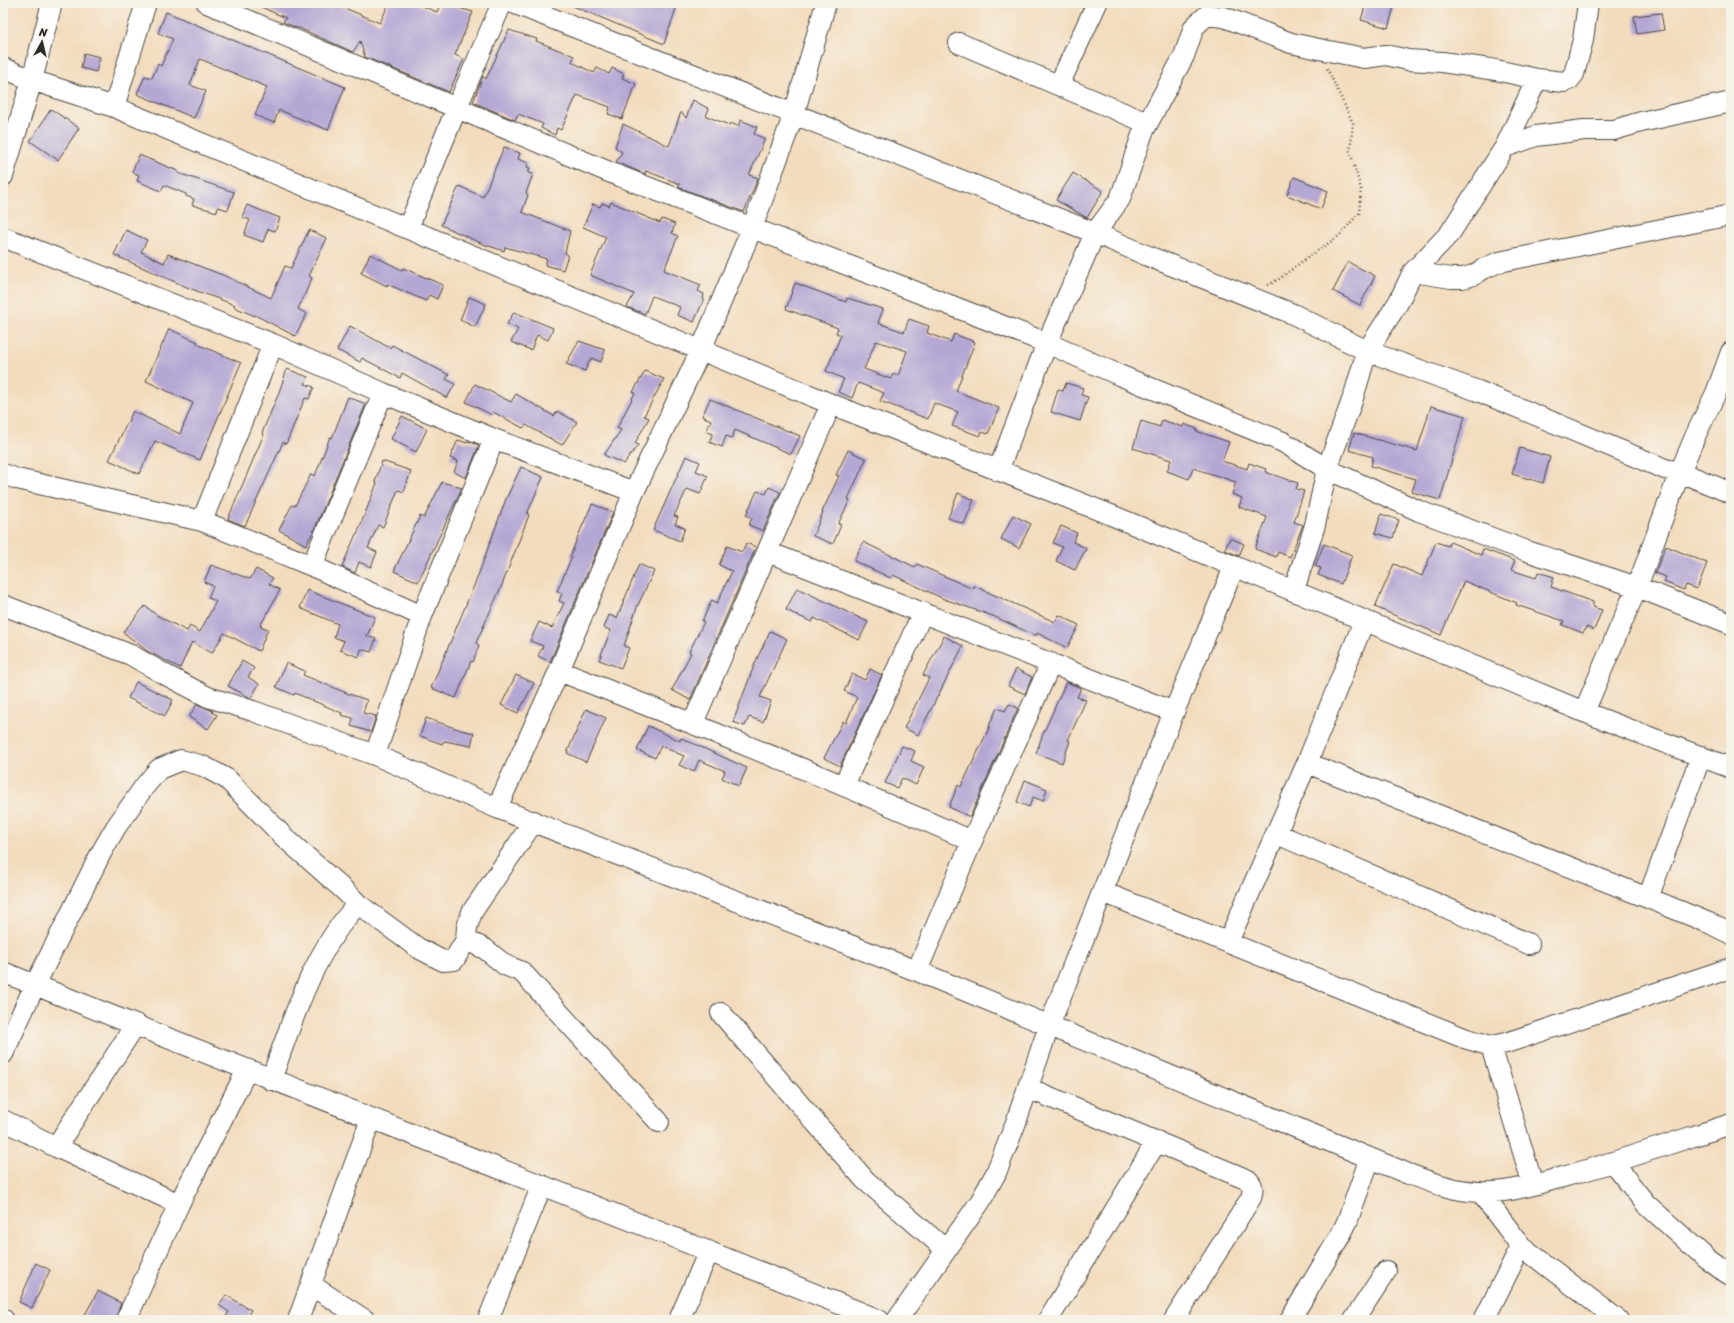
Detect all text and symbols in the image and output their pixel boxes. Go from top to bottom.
north arrow [22,22,62,62]
text: N [37,23,49,43]

